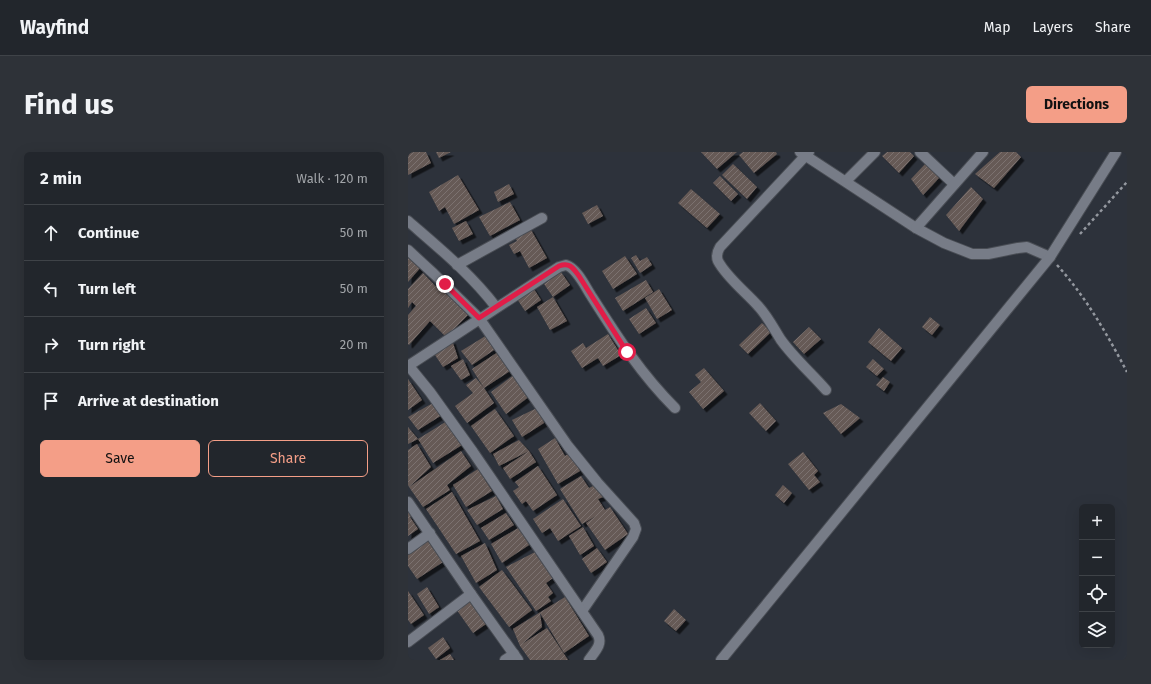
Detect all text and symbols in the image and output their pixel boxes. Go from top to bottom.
text: Wayfind [20,16,89,39]
text: Map [984,19,1010,36]
text: Layers [1032,19,1073,36]
text: Share [1095,19,1131,36]
button: Directions [1026,86,1127,123]
text: Find us [24,88,114,121]
text: 2 min [40,168,82,189]
text: Walk · 120 m [296,171,368,186]
icon: ahead [40,222,62,244]
text: Continue [78,224,139,242]
text: 50 m [340,225,368,240]
route end [436,275,454,293]
icon: left [40,278,62,300]
text: Turn left [78,280,136,298]
text: 50 m [340,281,368,296]
icon: right [40,334,62,356]
text: Turn right [78,336,145,354]
text: 20 m [340,337,368,352]
route start [618,343,636,361]
icon: arrive [40,390,62,412]
text: Arrive at destination [78,392,219,410]
button: Save [40,440,200,477]
button: Share [208,440,368,477]
map controls [1079,504,1115,648]
button: + [1079,504,1115,540]
button: − [1079,540,1115,576]
button: locate [1079,576,1115,612]
button: layers [1079,612,1115,648]

